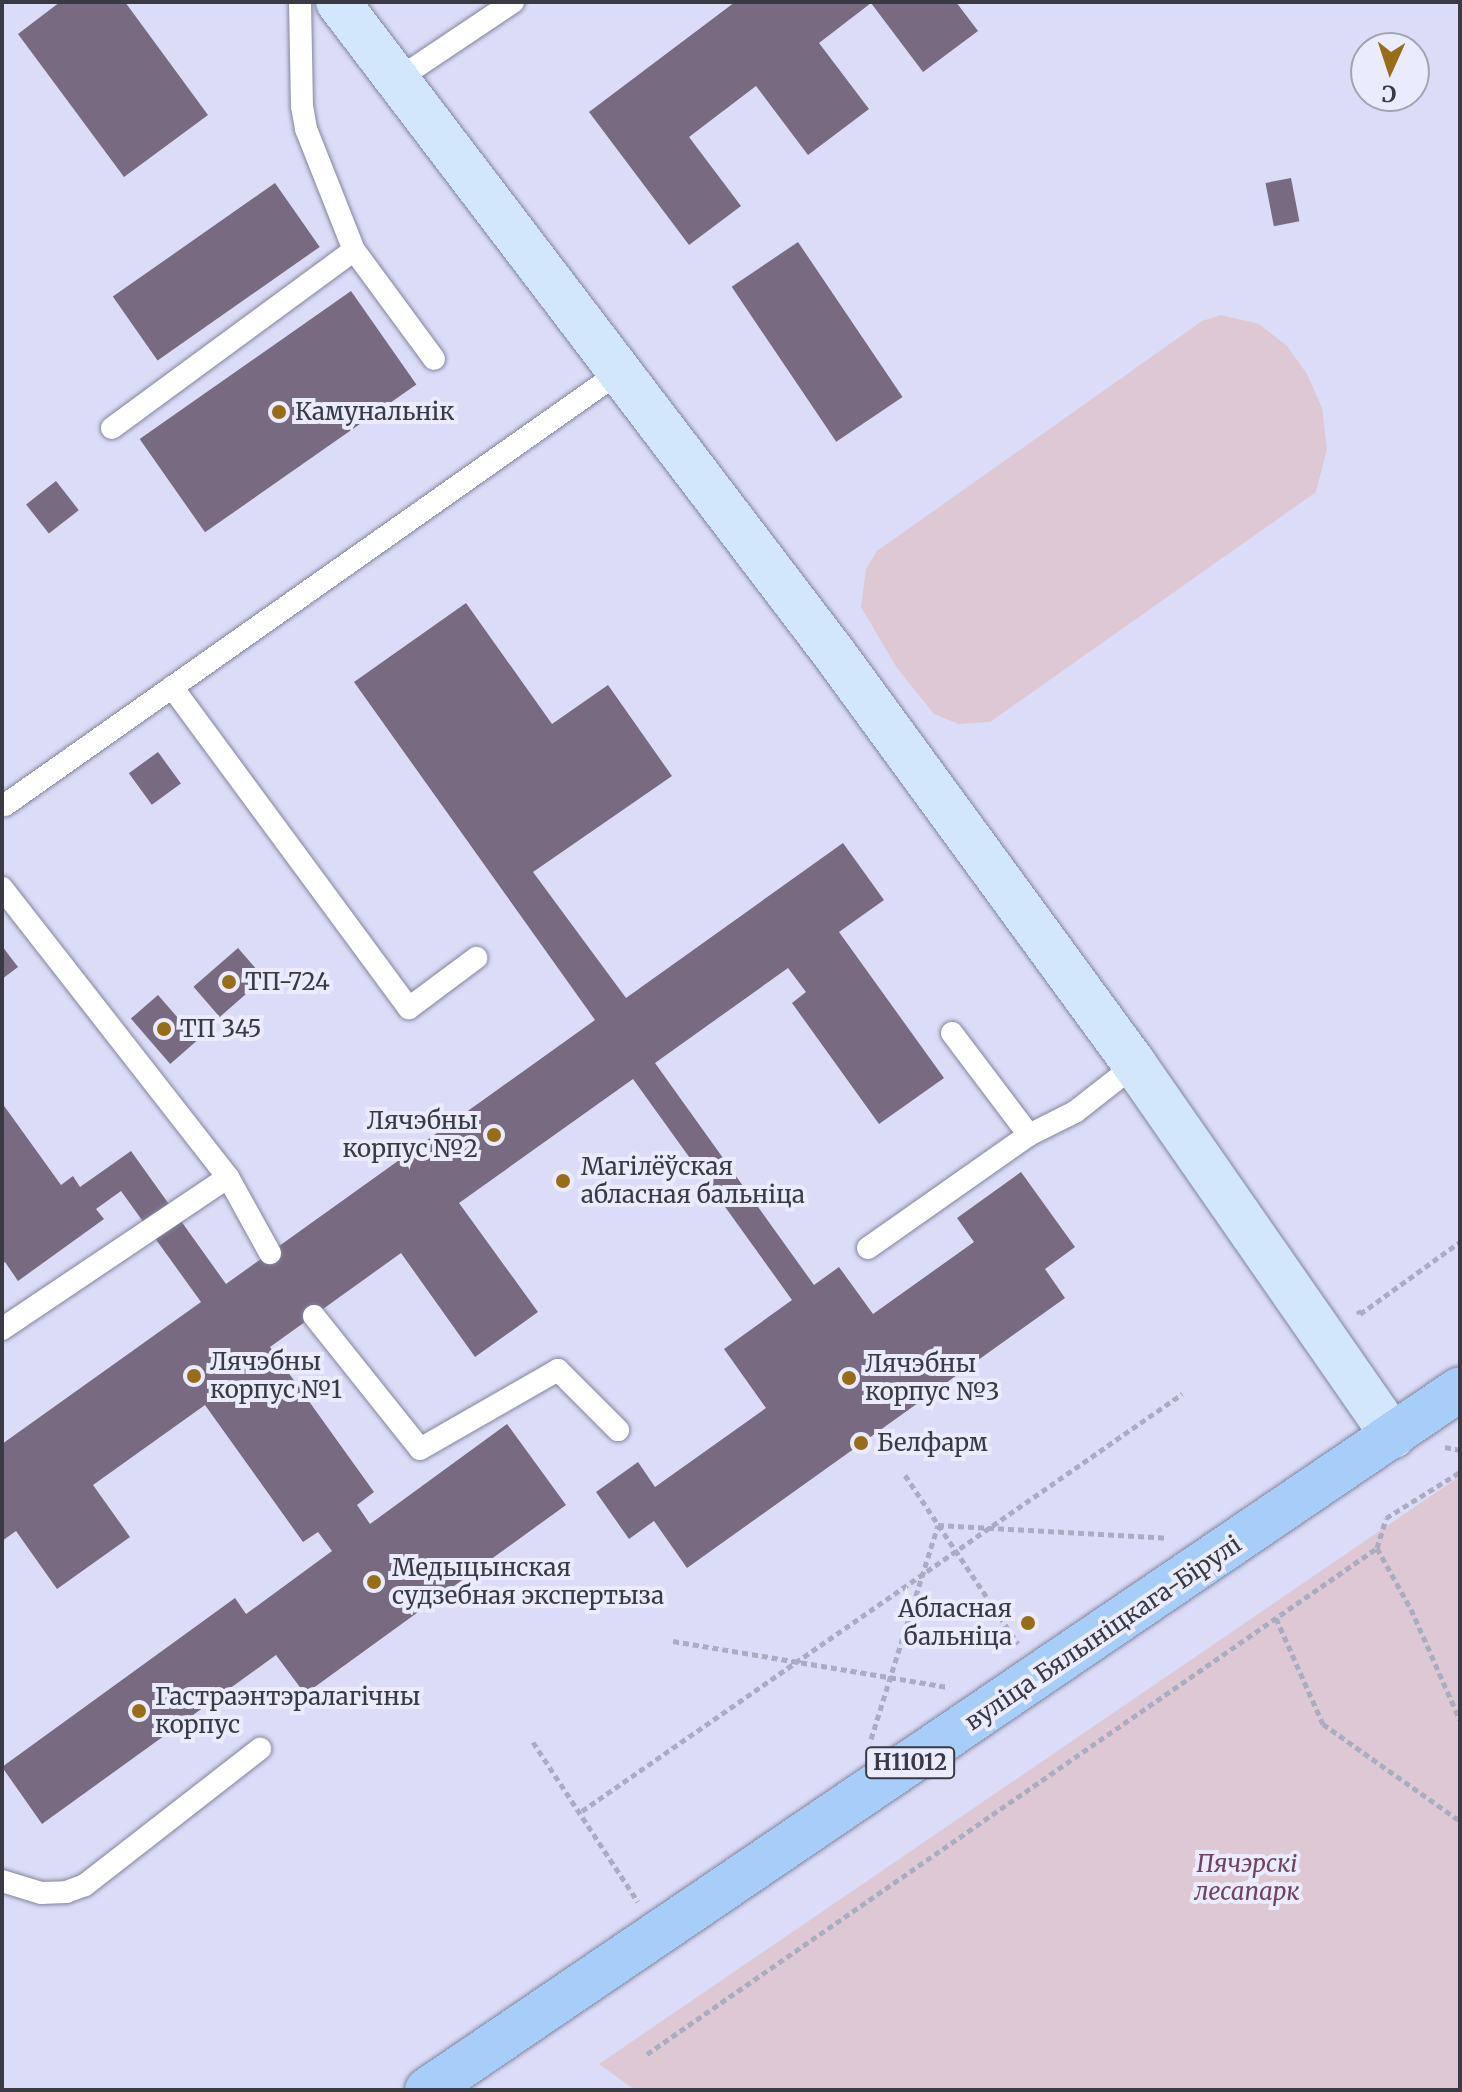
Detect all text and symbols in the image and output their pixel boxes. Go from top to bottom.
north arrow [1350,32,1430,112]
text: С [1381,80,1397,108]
place label: Камунальнік [295,398,454,426]
marker: Камунальнік [270,403,288,421]
place label: ТП-724 [245,968,330,996]
marker: ТП-724 [220,973,238,991]
place label: ТП 345 [180,1015,262,1043]
marker: ТП 345 [155,1020,173,1038]
place label: Лячэбны корпус №2 [342,1107,478,1163]
marker: Лячэбны корпус №2 [485,1126,503,1144]
place label: Магілёўская абласная бальніца [581,1153,805,1209]
marker: Магілёўская абласная бальніца [552,1170,574,1192]
place label: Лячэбны корпус №1 [210,1348,342,1404]
place label: Лячэбны корпус №3 [865,1350,1000,1406]
marker: Лячэбны корпус №1 [185,1367,203,1385]
marker: Лячэбны корпус №3 [840,1369,858,1387]
place label: Белфарм [877,1429,988,1457]
marker: Белфарм [852,1434,870,1452]
street label: вуліца Бялыніцкага-Бірулі [959,1530,1247,1736]
place label: Медыцынская судзебная экспертыза [392,1554,664,1610]
marker: Медыцынская судзебная экспертыза [363,1571,385,1593]
place label: Абласная бальніца [898,1595,1012,1651]
marker: Абласная бальніца [1019,1614,1037,1632]
place label: Гастраэнтэралагічны корпус [155,1683,420,1739]
marker: Гастраэнтэралагічны корпус [130,1702,148,1720]
road number: Н11012 [864,1745,956,1781]
park label: Пячэрскі лесапарк [1194,1850,1300,1906]

